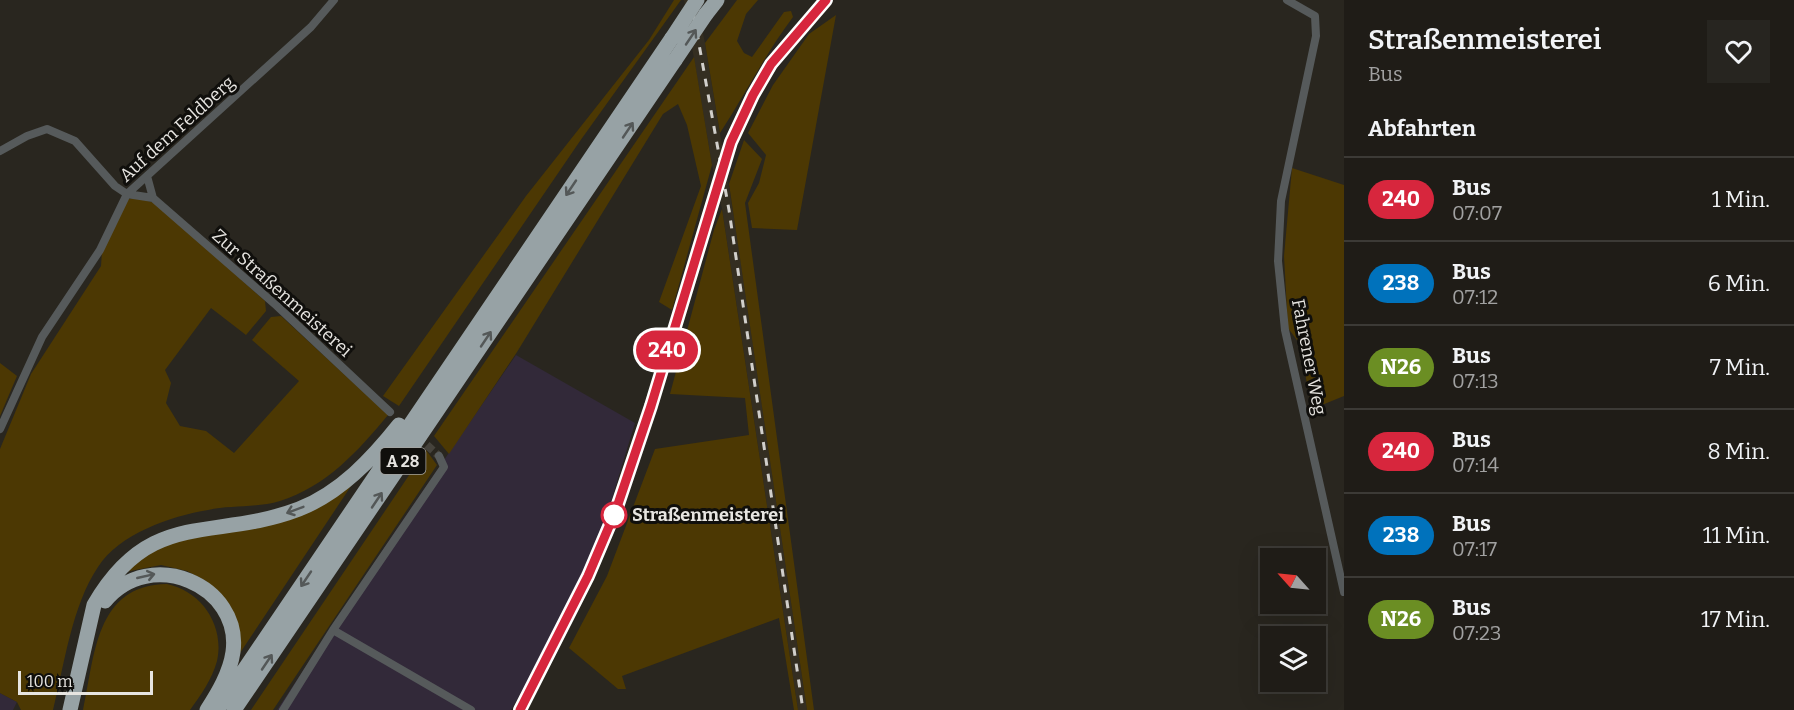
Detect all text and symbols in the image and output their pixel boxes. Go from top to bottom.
button: heart [1707,20,1770,83]
text: Straßenmeisterei [1368,23,1602,56]
one-way arrow [684,29,697,46]
text: Bus [1368,62,1403,86]
street label: Auf dem Feldberg [115,71,239,187]
text: Abfahrten [1368,115,1476,142]
one-way arrow [622,122,634,139]
text: Bus [1452,174,1491,201]
one-way arrow [564,179,576,196]
text: 240 [1382,186,1420,212]
text: 1 Min. [1712,186,1770,213]
text: 07:07 [1452,201,1502,225]
street label: Zur Straßenmeisterei [208,224,356,362]
text: Bus [1452,258,1491,285]
text: 238 [1383,270,1419,296]
text: 6 Min. [1708,270,1770,297]
text: 07:12 [1452,285,1498,309]
street label: Fahrener Weg [1287,297,1331,417]
line badge: 240 [632,330,702,370]
one-way arrow [480,331,492,348]
text: 240 [648,337,686,363]
text: Bus [1452,342,1491,369]
text: N26 [1381,354,1421,380]
text: 7 Min. [1710,354,1770,381]
text: 07:13 [1452,369,1499,393]
text: Bus [1452,426,1491,453]
text: 240 [1382,438,1420,464]
text: 8 Min. [1708,438,1770,465]
road number: A 28 [380,448,426,474]
text: 07:14 [1452,453,1499,477]
one-way arrow [371,492,383,509]
marker: Straßenmeisterei [601,502,627,528]
place label: Straßenmeisterei [632,504,784,526]
one-way arrow [286,506,305,517]
text: Bus [1452,510,1491,537]
text: 238 [1383,522,1419,548]
text: 11 Min. [1703,522,1770,549]
text: 07:17 [1452,537,1497,561]
north arrow [1260,548,1326,614]
map controls [1260,548,1326,692]
one-way arrow [136,569,155,581]
one-way arrow [299,570,311,587]
text: Bus [1452,594,1491,621]
text: N26 [1381,606,1421,632]
text: 17 Min. [1701,606,1770,633]
text: 07:23 [1452,621,1501,645]
button: layers [1260,626,1326,692]
one-way arrow [261,654,273,670]
scale bar [18,668,153,696]
text: 100 m [27,672,72,691]

